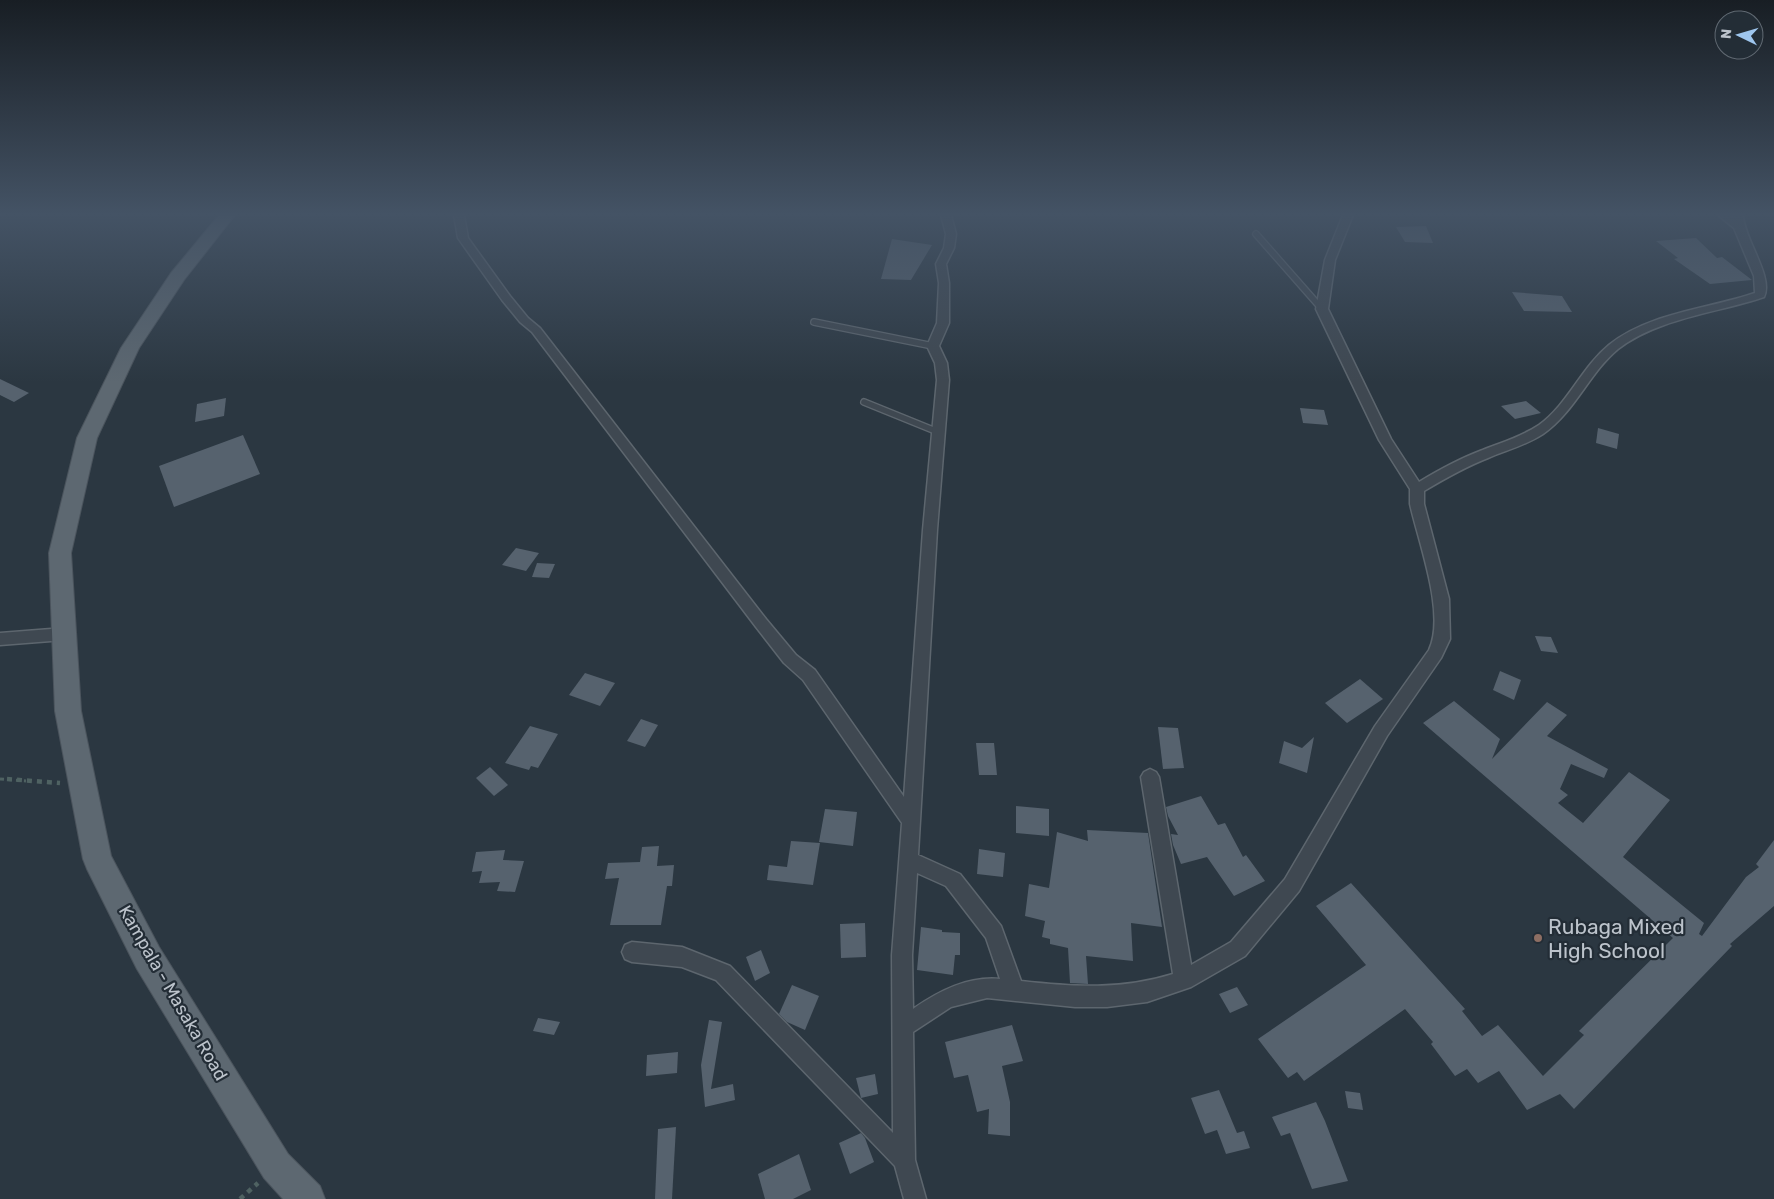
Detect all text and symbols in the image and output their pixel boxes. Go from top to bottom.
north arrow [1714,10,1764,60]
text: N [1718,28,1735,40]
street label: Kampala - Masaka Road [114,902,232,1084]
place label: Rubaga Mixed High School [1548,914,1685,963]
marker: Rubaga Mixed High School [1532,932,1544,944]

